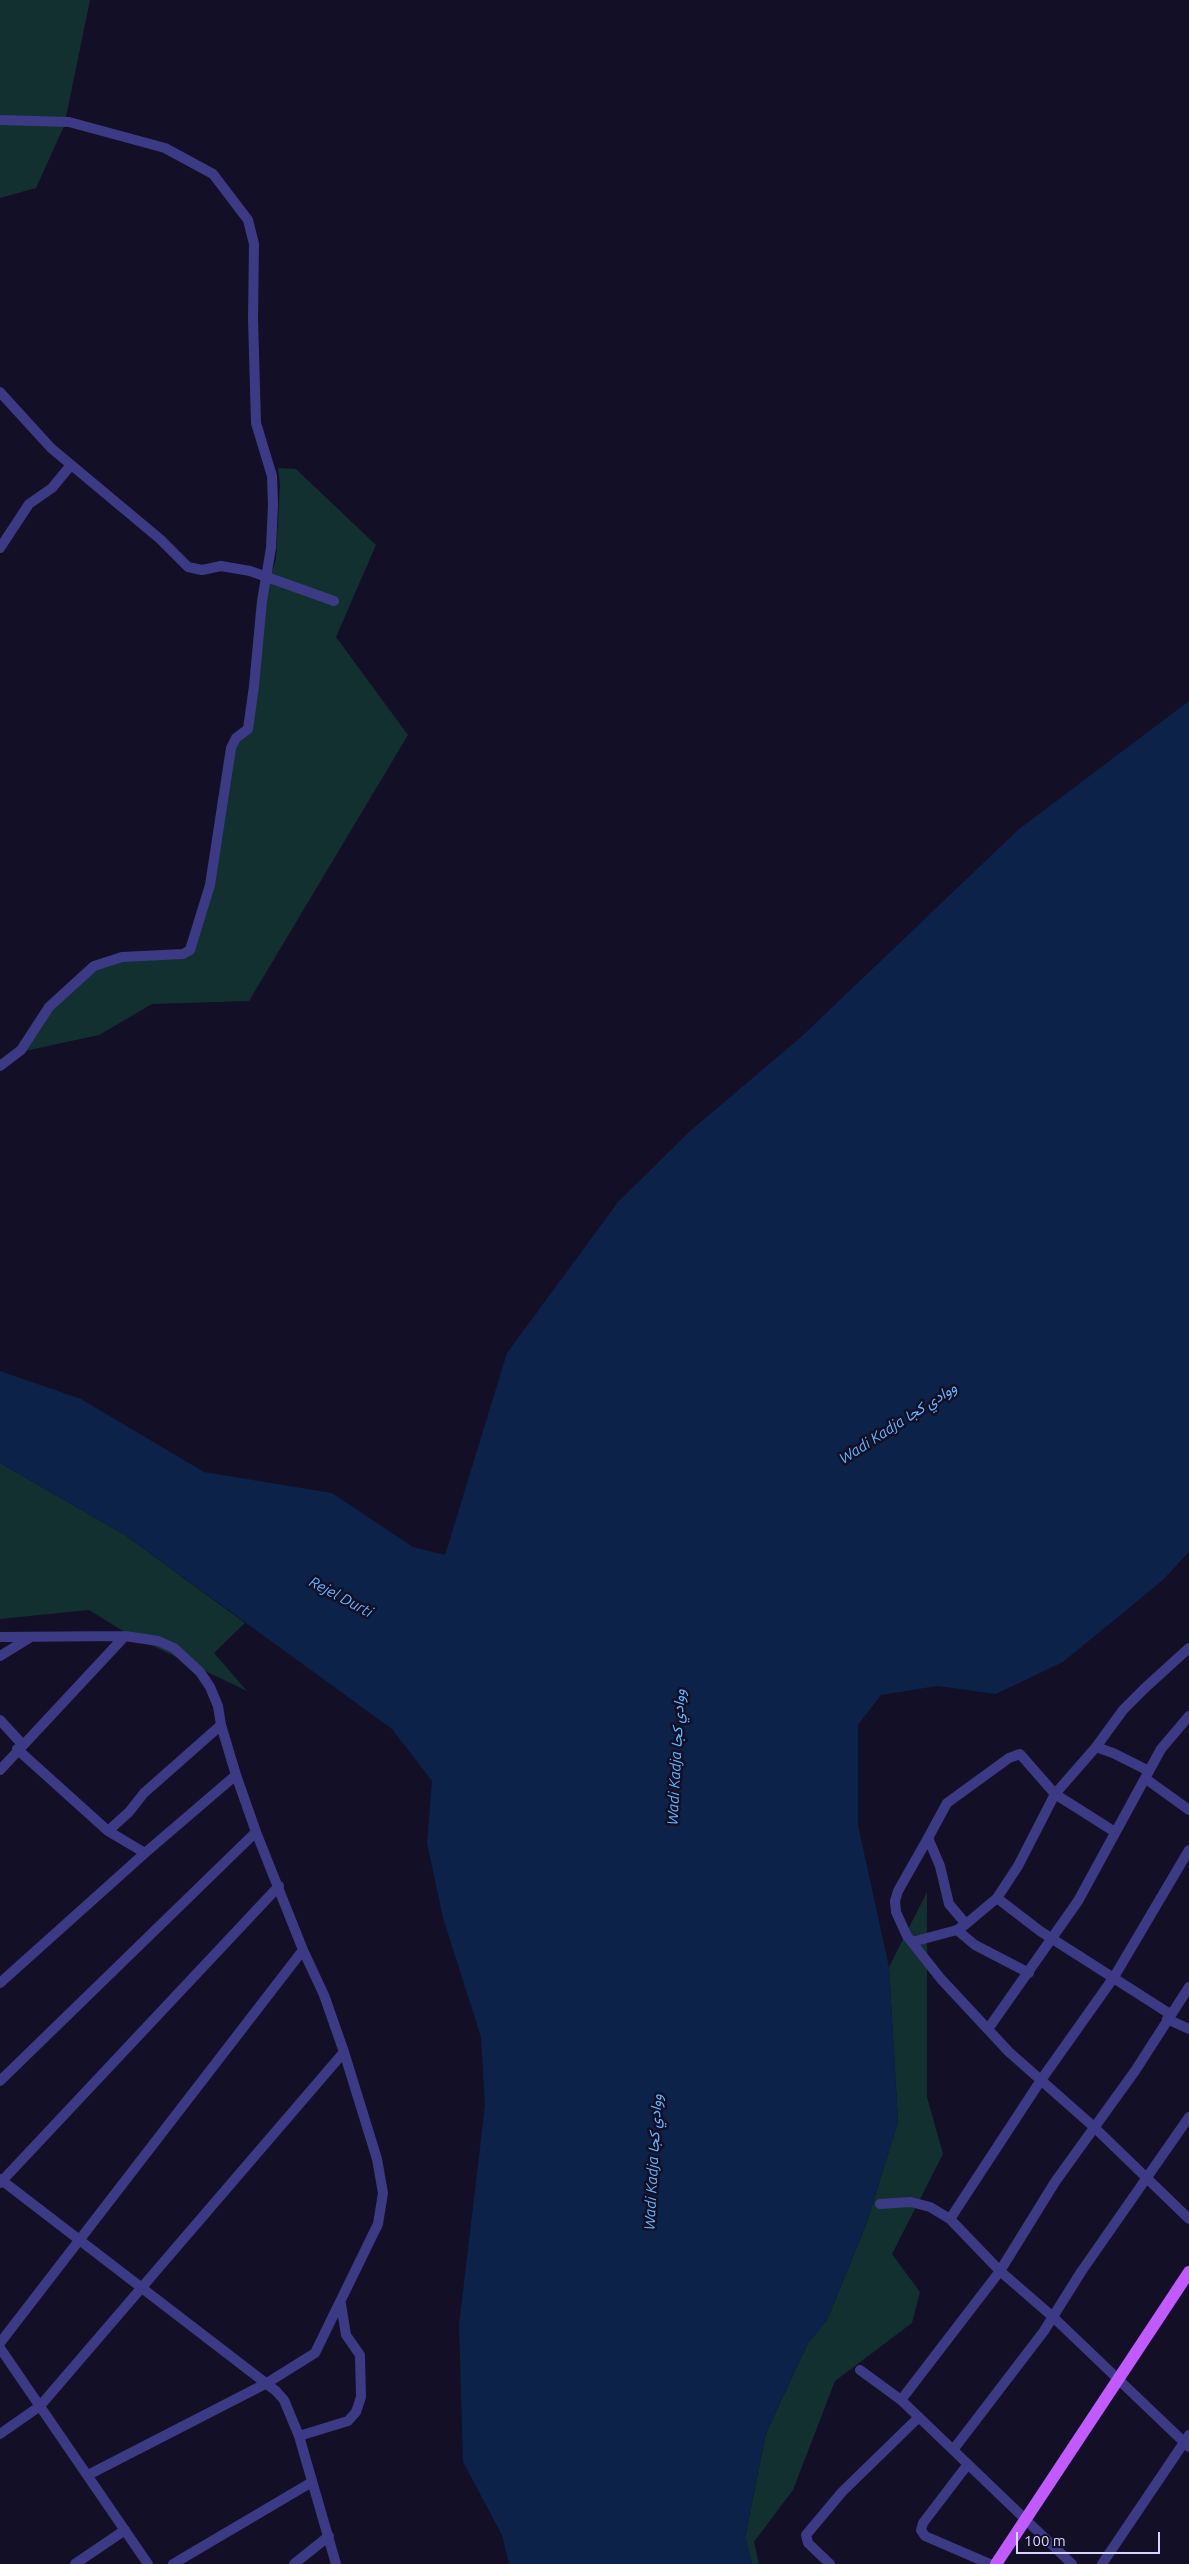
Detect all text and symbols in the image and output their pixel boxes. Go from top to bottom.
water label: Wadi Kadja ووادي كجا [836,1378,960,1468]
water label: Rejel Durti [306,1573,376,1621]
water label: Wadi Kadja ووادي كجا [663,1689,689,1825]
water label: Wadi Kadja ووادي كجا [640,2094,666,2230]
scale bar [1019,2522,1163,2554]
text: 100 m [1024,2532,1066,2549]

